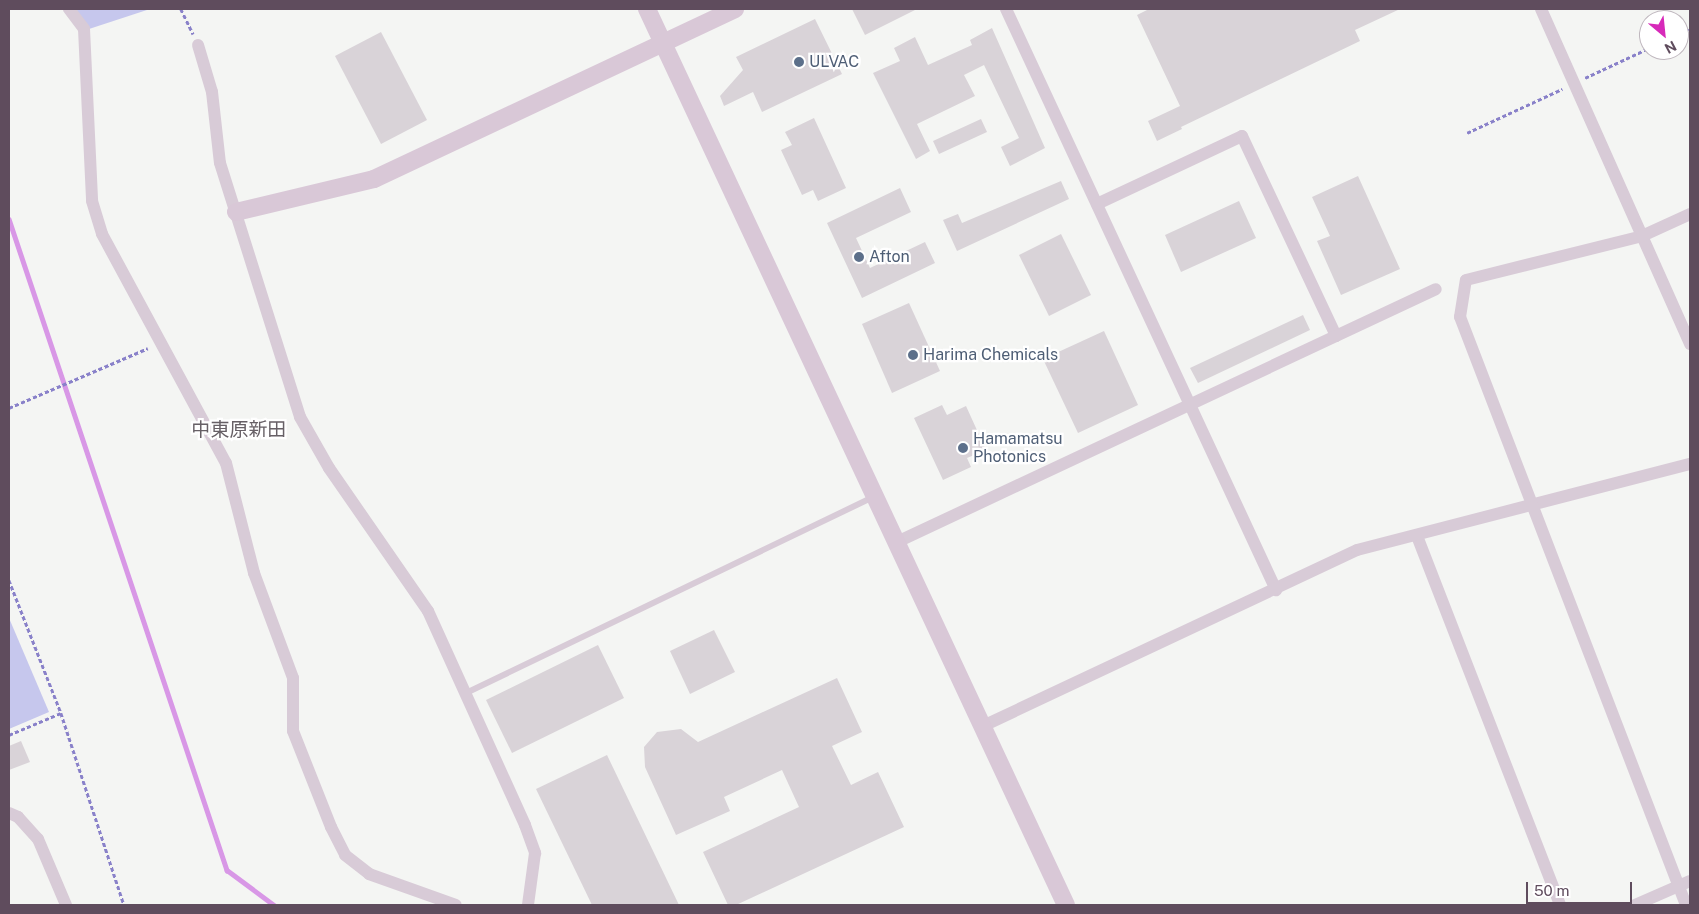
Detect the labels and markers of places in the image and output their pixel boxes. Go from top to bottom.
place label: ULVAC [809,52,859,72]
marker: ULVAC [793,56,805,68]
place label: Afton [869,247,910,267]
marker: Afton [853,251,865,263]
place label: Harima Chemicals [923,345,1058,365]
marker: Harima Chemicals [907,349,919,361]
place label: Hamamatsu Photonics [973,429,1063,467]
marker: Hamamatsu Photonics [957,442,969,454]

